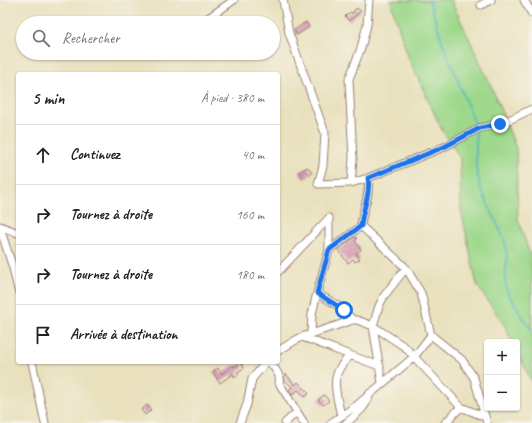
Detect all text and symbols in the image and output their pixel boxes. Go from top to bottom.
search box [16,16,280,60]
icon: search [30,27,52,49]
text: Rechercher [62,29,120,48]
text: 5 min [32,88,64,109]
text: À pied · 380 m [201,90,264,106]
route end [491,115,509,133]
icon: ahead [32,144,54,166]
text: Continuez [70,145,120,164]
text: 40 m [242,147,264,163]
icon: right [32,204,54,226]
text: Tournez à droite [70,205,152,224]
text: 160 m [236,207,264,223]
icon: right [32,264,54,286]
text: Tournez à droite [70,265,152,284]
text: 180 m [236,267,264,283]
route start [335,301,353,319]
icon: arrive [32,324,54,346]
text: Arrivée à destination [70,325,178,344]
map controls [484,339,520,411]
button: + [484,339,520,375]
button: − [484,375,520,411]

